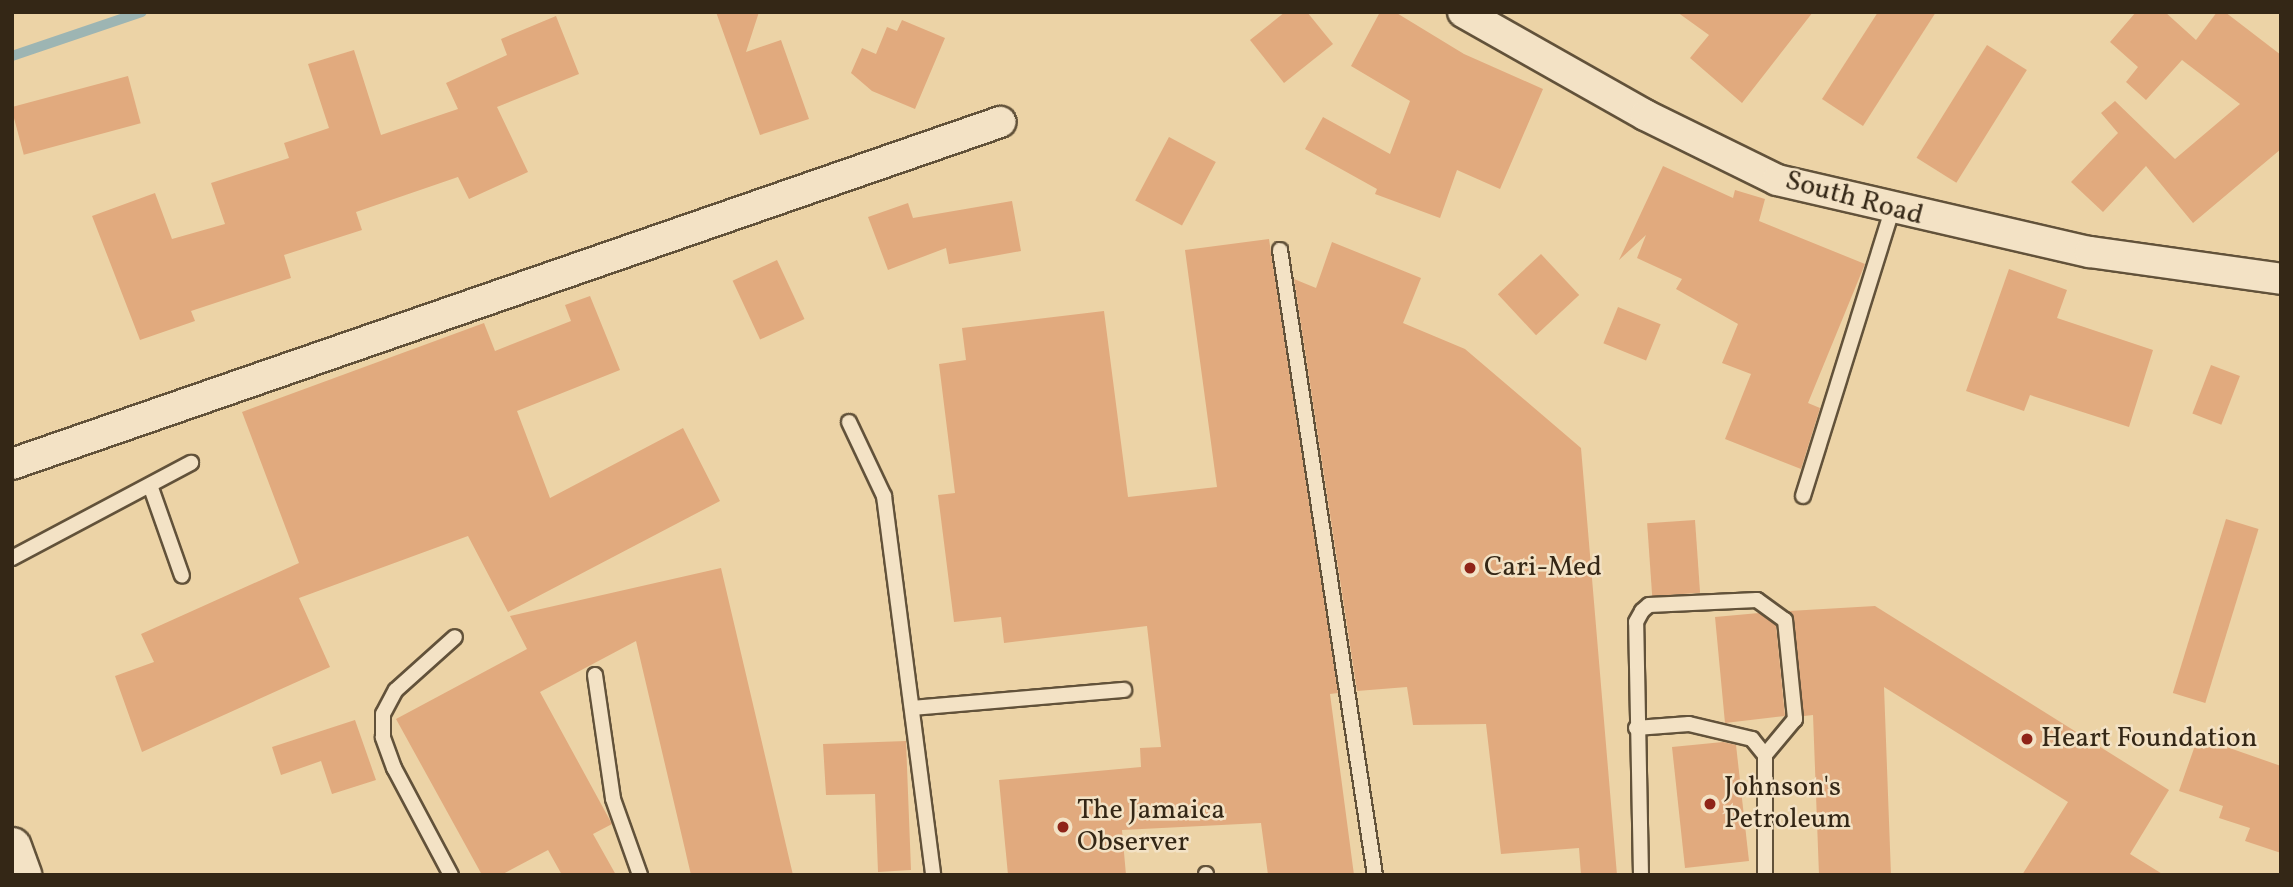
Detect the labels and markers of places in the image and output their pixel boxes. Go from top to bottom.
place label: Cari-Med [1484,551,1602,585]
marker: Cari-Med [1462,560,1478,576]
place label: Heart Foundation [2041,722,2257,756]
marker: Heart Foundation [2019,731,2035,747]
place label: Johnson's Petroleum [1724,771,1851,837]
place label: The Jamaica Observer [1077,794,1225,860]
marker: Johnson's Petroleum [1702,796,1718,812]
marker: The Jamaica Observer [1055,819,1071,835]

